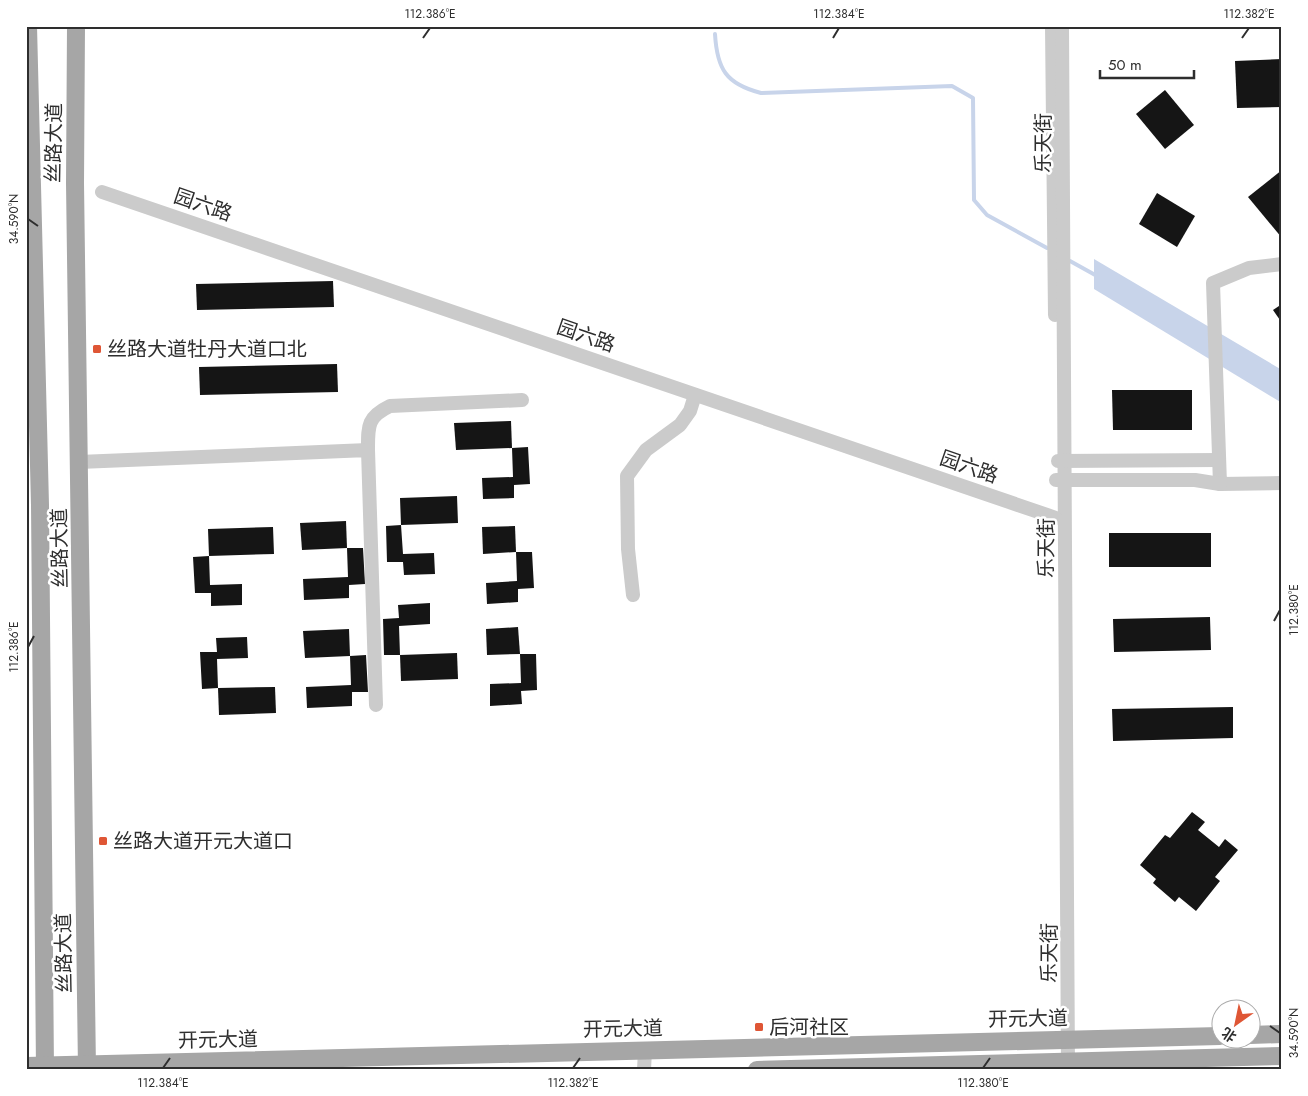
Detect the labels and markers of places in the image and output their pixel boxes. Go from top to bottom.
place label: 丝路大道牡丹大道口北 [107,335,307,364]
marker: 丝路大道牡丹大道口北 [91,343,103,355]
place label: 丝路大道开元大道口 [113,827,293,856]
marker: 丝路大道开元大道口 [97,835,109,847]
place label: 后河社区 [769,1013,849,1042]
marker: 后河社区 [753,1021,765,1033]

